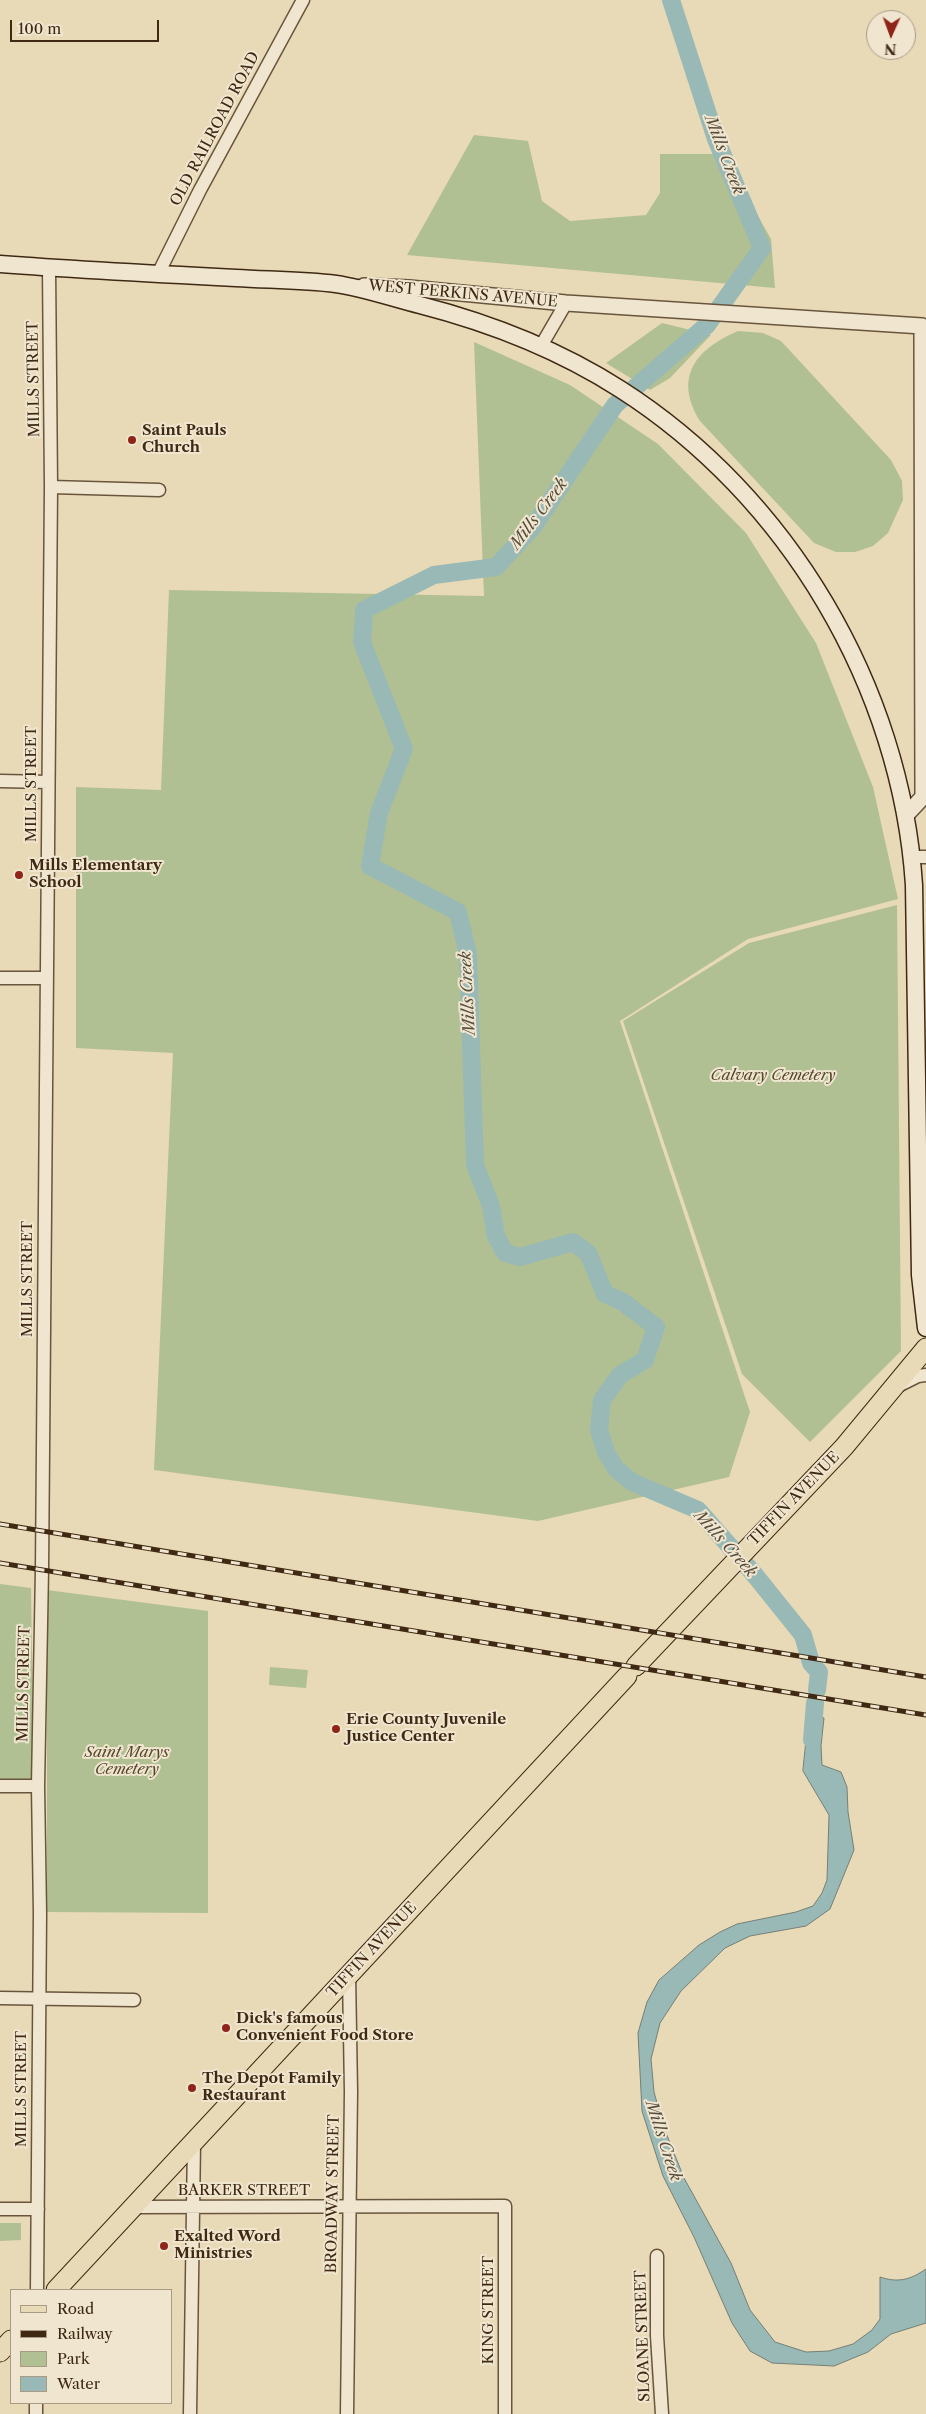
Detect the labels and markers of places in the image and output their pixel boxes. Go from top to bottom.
place label: Saint Pauls Church [142,422,226,457]
marker: Saint Pauls Church [126,434,138,446]
place label: Mills Elementary School [29,857,162,892]
marker: Mills Elementary School [13,869,25,881]
place label: Erie County Juvenile Justice Center [346,1711,506,1746]
marker: Erie County Juvenile Justice Center [330,1723,342,1735]
place label: Dick's famous Convenient Food Store [236,2010,414,2045]
marker: Dick's famous Convenient Food Store [220,2022,232,2034]
place label: The Depot Family Restaurant [202,2070,341,2105]
marker: The Depot Family Restaurant [186,2082,198,2094]
place label: Exalted Word Ministries [174,2228,281,2263]
marker: Exalted Word Ministries [158,2240,170,2252]

